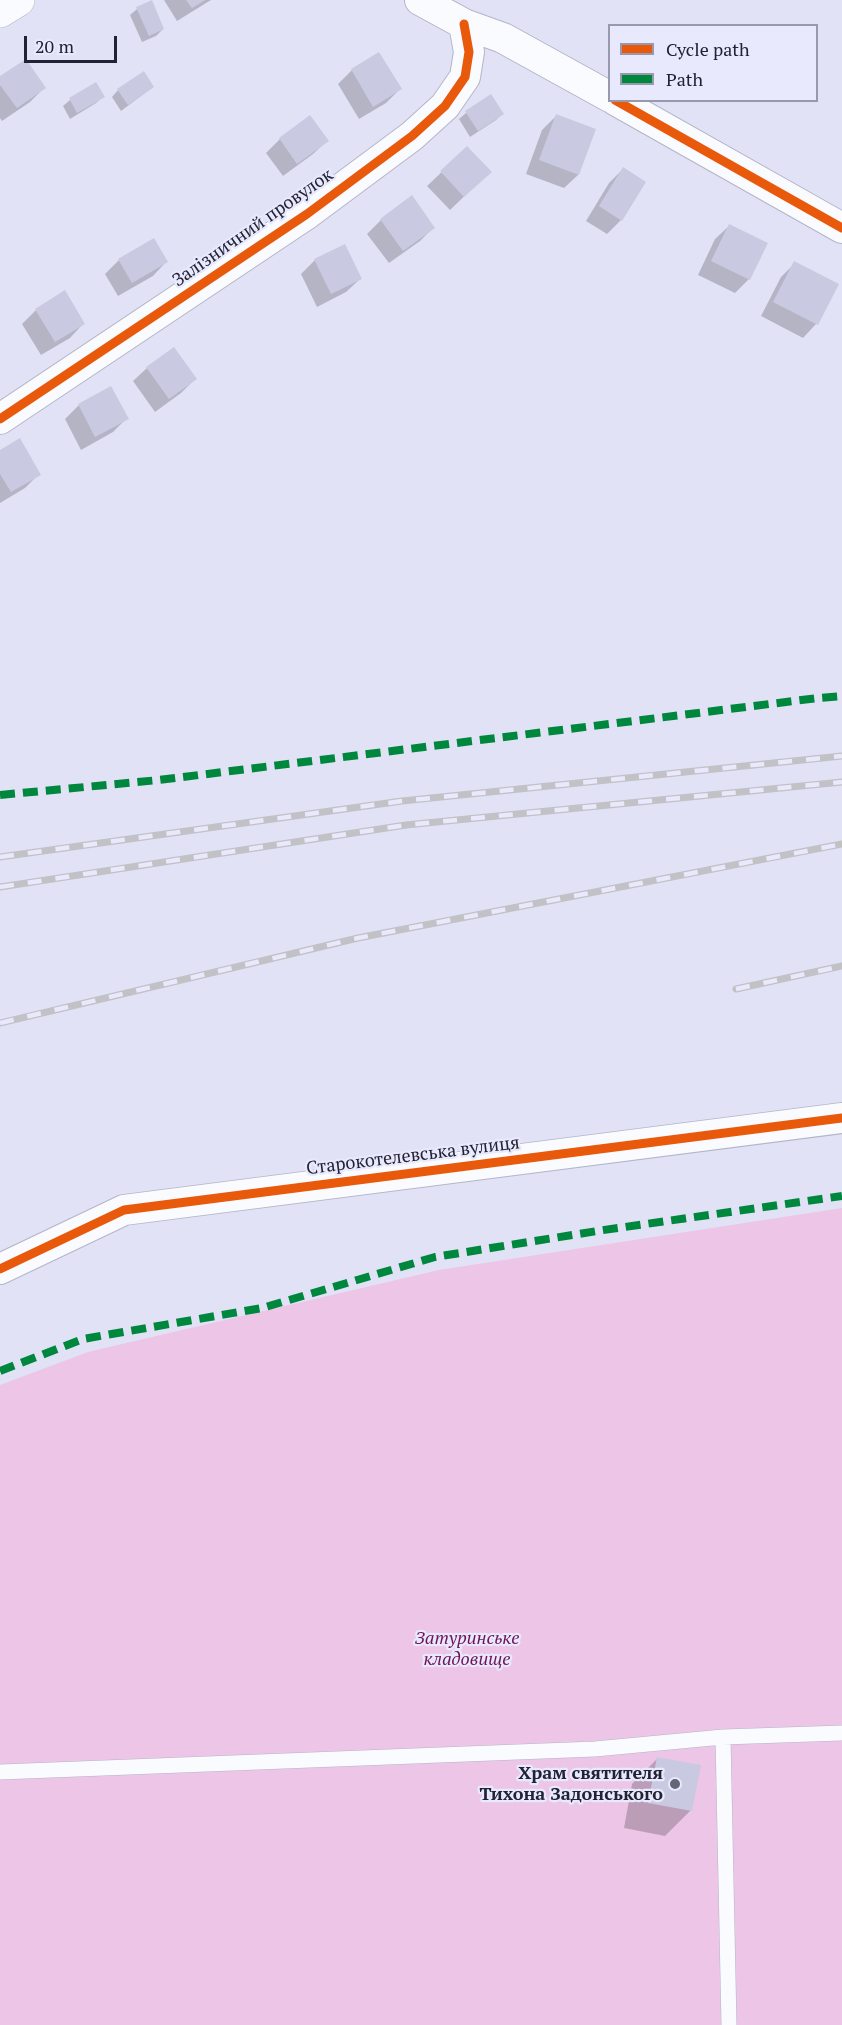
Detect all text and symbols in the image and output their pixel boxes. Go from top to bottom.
scale bar [27,24,120,62]
legend [608,24,818,102]
text: 20 m [35,34,74,58]
text: Cycle path [666,37,750,61]
text: Path [666,67,703,91]
street label: Залізничний провулок [169,164,337,292]
street label: Старокотелевська вулиця [305,1132,521,1180]
park label: Затуринське кладовище [415,1628,519,1670]
place label: Храм святителя Тихона Задонського [479,1763,663,1806]
marker: Храм святителя Тихона Задонського [668,1777,682,1791]

